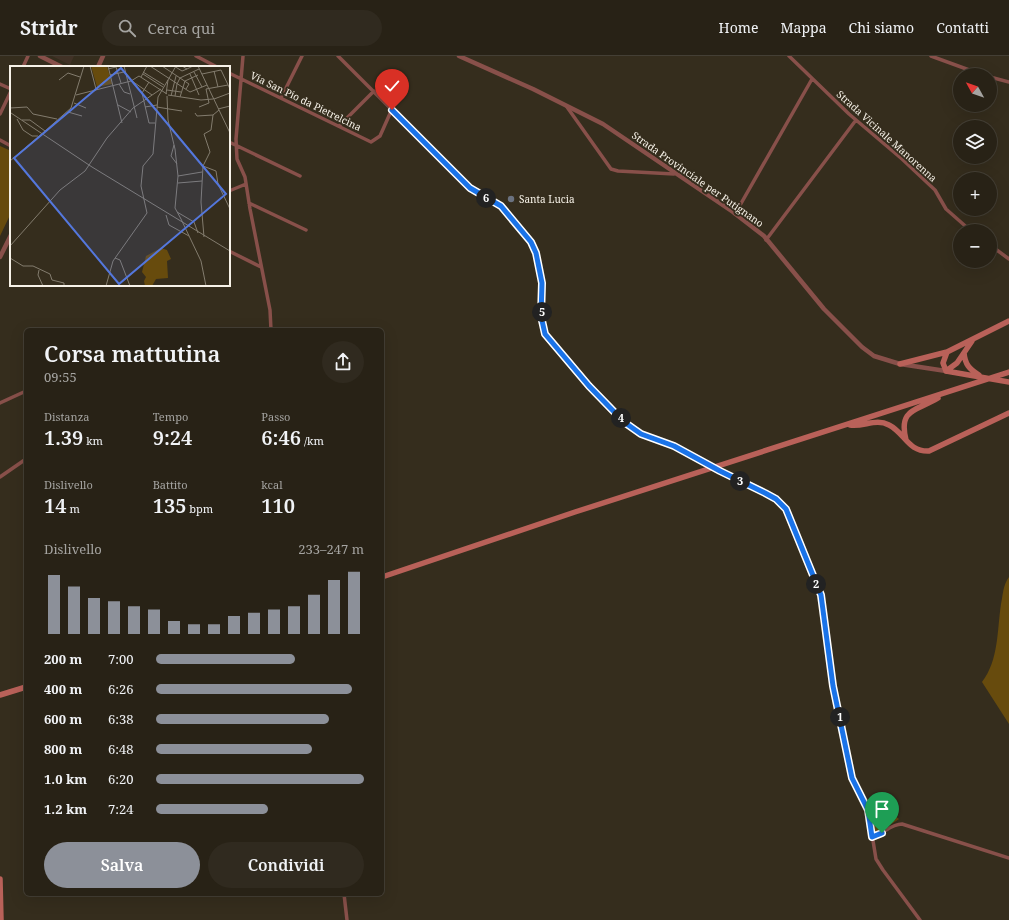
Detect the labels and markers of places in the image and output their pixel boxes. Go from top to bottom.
pin [375,69,409,110]
pin: 6 [476,188,496,208]
place label: Santa Lucia [519,192,575,206]
marker: Santa Lucia [506,194,516,204]
pin: 5 [532,302,552,322]
pin: 4 [611,408,631,428]
pin: 3 [730,471,750,491]
pin: 2 [806,574,826,594]
pin: 1 [830,707,850,727]
pin [865,792,899,833]

